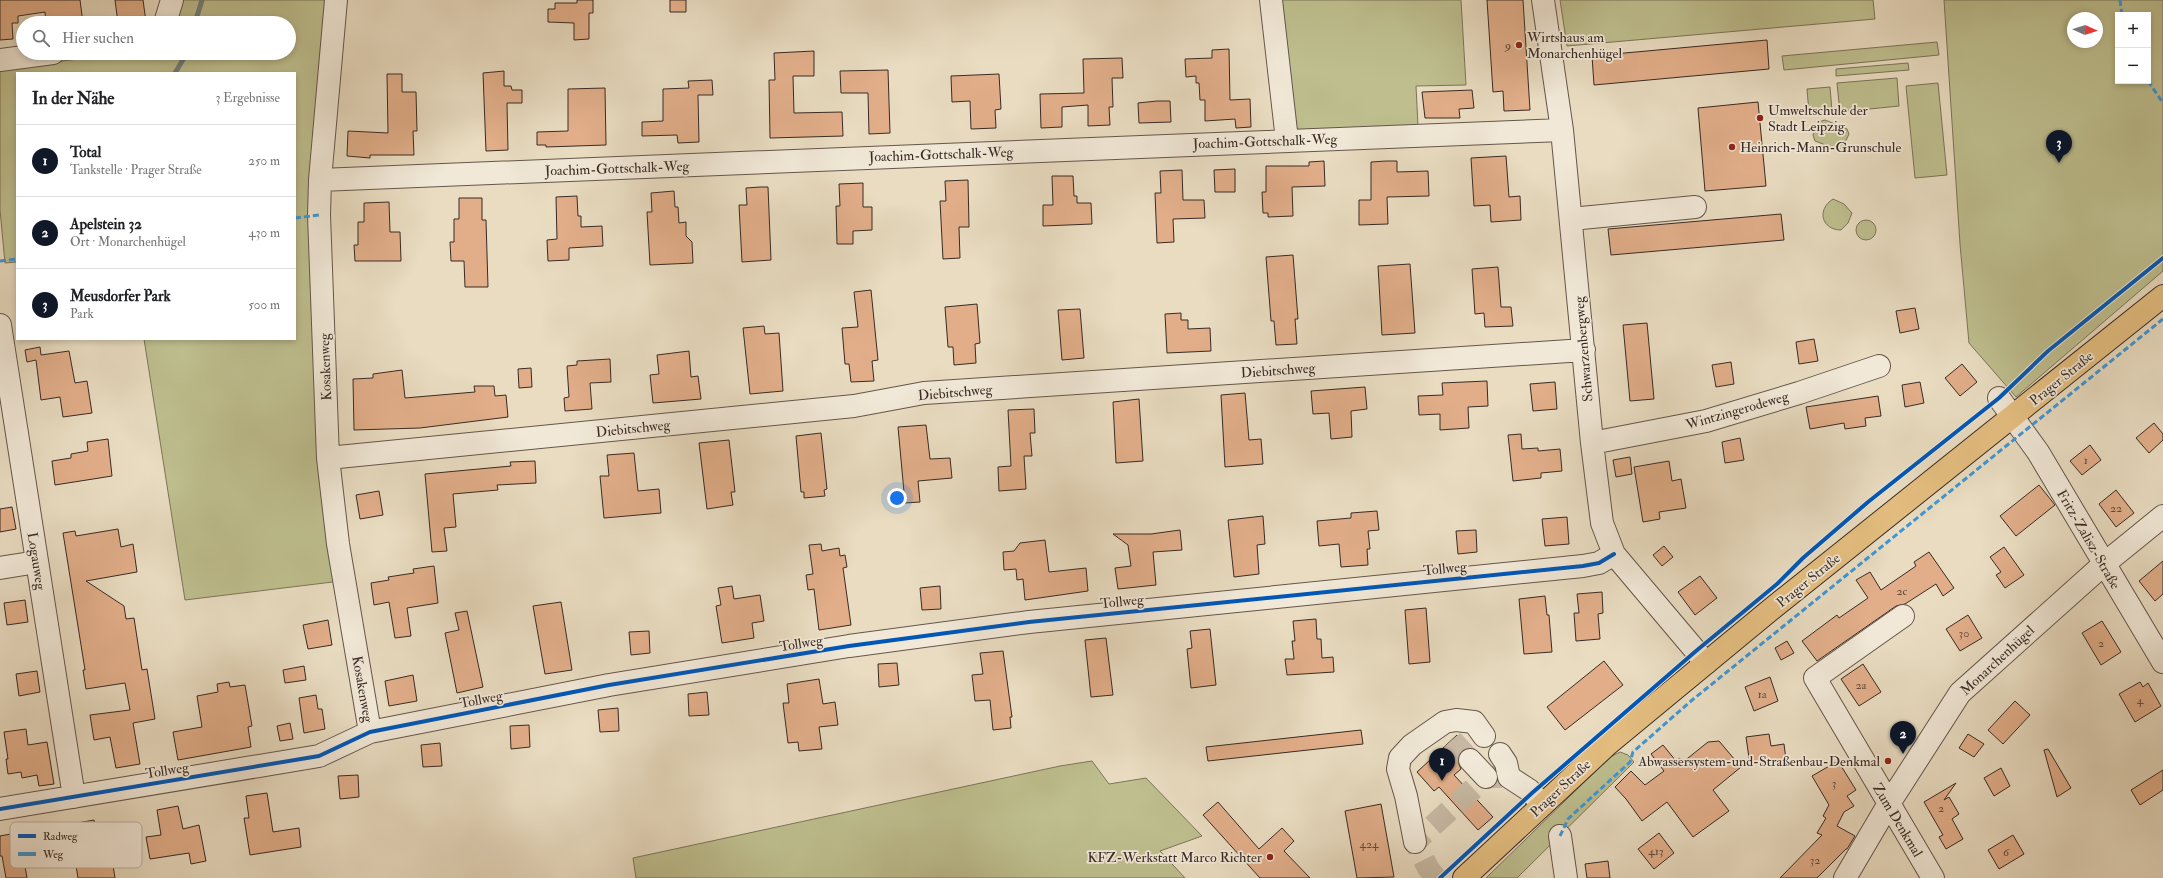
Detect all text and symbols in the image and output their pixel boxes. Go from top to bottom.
north arrow [2067,12,2103,48]
map controls [2115,12,2151,84]
button: + [2115,12,2151,48]
search box [16,16,296,60]
icon: search [30,27,52,49]
text: Hier suchen [62,29,134,48]
place label: Wirtshaus am Monarchenhügel [1526,29,1622,62]
house number: 9 [1504,38,1511,53]
marker: Wirtshaus am Monarchenhügel [1514,40,1524,50]
button: − [2115,48,2151,84]
text: In der Nähe [32,88,114,109]
text: 3 Ergebnisse [215,90,280,106]
place label: Umweltschule der Stadt Leipzig [1768,102,1868,136]
marker: Umweltschule der Stadt Leipzig [1755,113,1765,123]
street label: Joachim-Gottschalk-Weg [1192,130,1339,153]
pin: 3 [2046,130,2072,163]
place label: Heinrich-Mann-Grunschule [1740,139,1901,156]
marker: Heinrich-Mann-Grunschule [1727,142,1737,152]
text: Total [70,143,101,162]
street label: Joachim-Gottschalk-Weg [868,143,1015,166]
text: 1 [43,153,47,169]
text: 250 m [248,153,280,169]
street label: Joachim-Gottschalk-Weg [544,157,691,180]
text: Tankstelle · Prager Straße [70,162,202,178]
text: Apelstein 32 [70,215,142,234]
text: 2 [42,225,48,241]
text: 430 m [249,225,280,241]
text: Ort · Monarchenhügel [70,234,186,250]
text: Meusdorfer Park [70,287,171,306]
street label: Schwarzenbergweg [1570,294,1597,402]
text: 3 [43,297,48,313]
text: 500 m [248,297,280,313]
text: Park [70,306,94,322]
street label: Kosakenweg [316,332,335,401]
street label: Prager Straße [2026,348,2097,409]
street label: Diebitschweg [1240,359,1317,382]
street label: Diebitschweg [917,381,994,404]
street label: Wintzingerodeweg [1683,387,1792,434]
street label: Diebitschweg [595,416,672,441]
house number: 1 [2084,453,2088,468]
street label: Fritz-Zalisz-Straße [2053,486,2124,592]
your location [887,488,907,508]
house number: 22 [2110,501,2122,516]
street label: Logauweg [24,531,50,592]
street label: Prager Straße [1773,550,1844,611]
street label: Tollweg [1422,558,1469,579]
house number: 2c [1897,584,1908,599]
street label: Tollweg [1099,591,1146,612]
street label: Monarchenhügel [1957,621,2038,699]
house number: 30 [1959,626,1969,641]
street label: Tollweg [778,632,825,655]
house number: 2 [2098,636,2104,651]
street label: Kosakenweg [348,654,377,725]
house number: 2a [1855,678,1868,693]
street label: Tollweg [458,687,505,712]
house number: 1a [1757,687,1768,702]
house number: 4 [2137,693,2144,708]
pin: 2 [1890,721,1916,754]
pin: 1 [1429,748,1455,781]
place label: Abwassersystem-und-Straßenbau-Denkmal [1637,753,1880,771]
street label: Prager Straße [1527,756,1594,821]
marker: Abwassersystem-und-Straßenbau-Denkmal [1883,756,1893,766]
street label: Tollweg [144,759,191,782]
house number: 3 [1832,776,1836,791]
street label: Zum Denkmal [1869,780,1926,861]
house number: 2 [1938,801,1944,816]
legend [10,822,142,868]
text: Radweg [43,830,78,843]
house number: 424 [1359,837,1379,852]
house number: 413 [1648,844,1664,859]
house number: 6 [2003,845,2010,860]
text: Weg [42,848,64,861]
place label: KFZ-Werkstatt Marco Richter [1087,849,1263,866]
marker: KFZ-Werkstatt Marco Richter [1265,852,1275,862]
house number: 32 [1810,853,1820,868]

